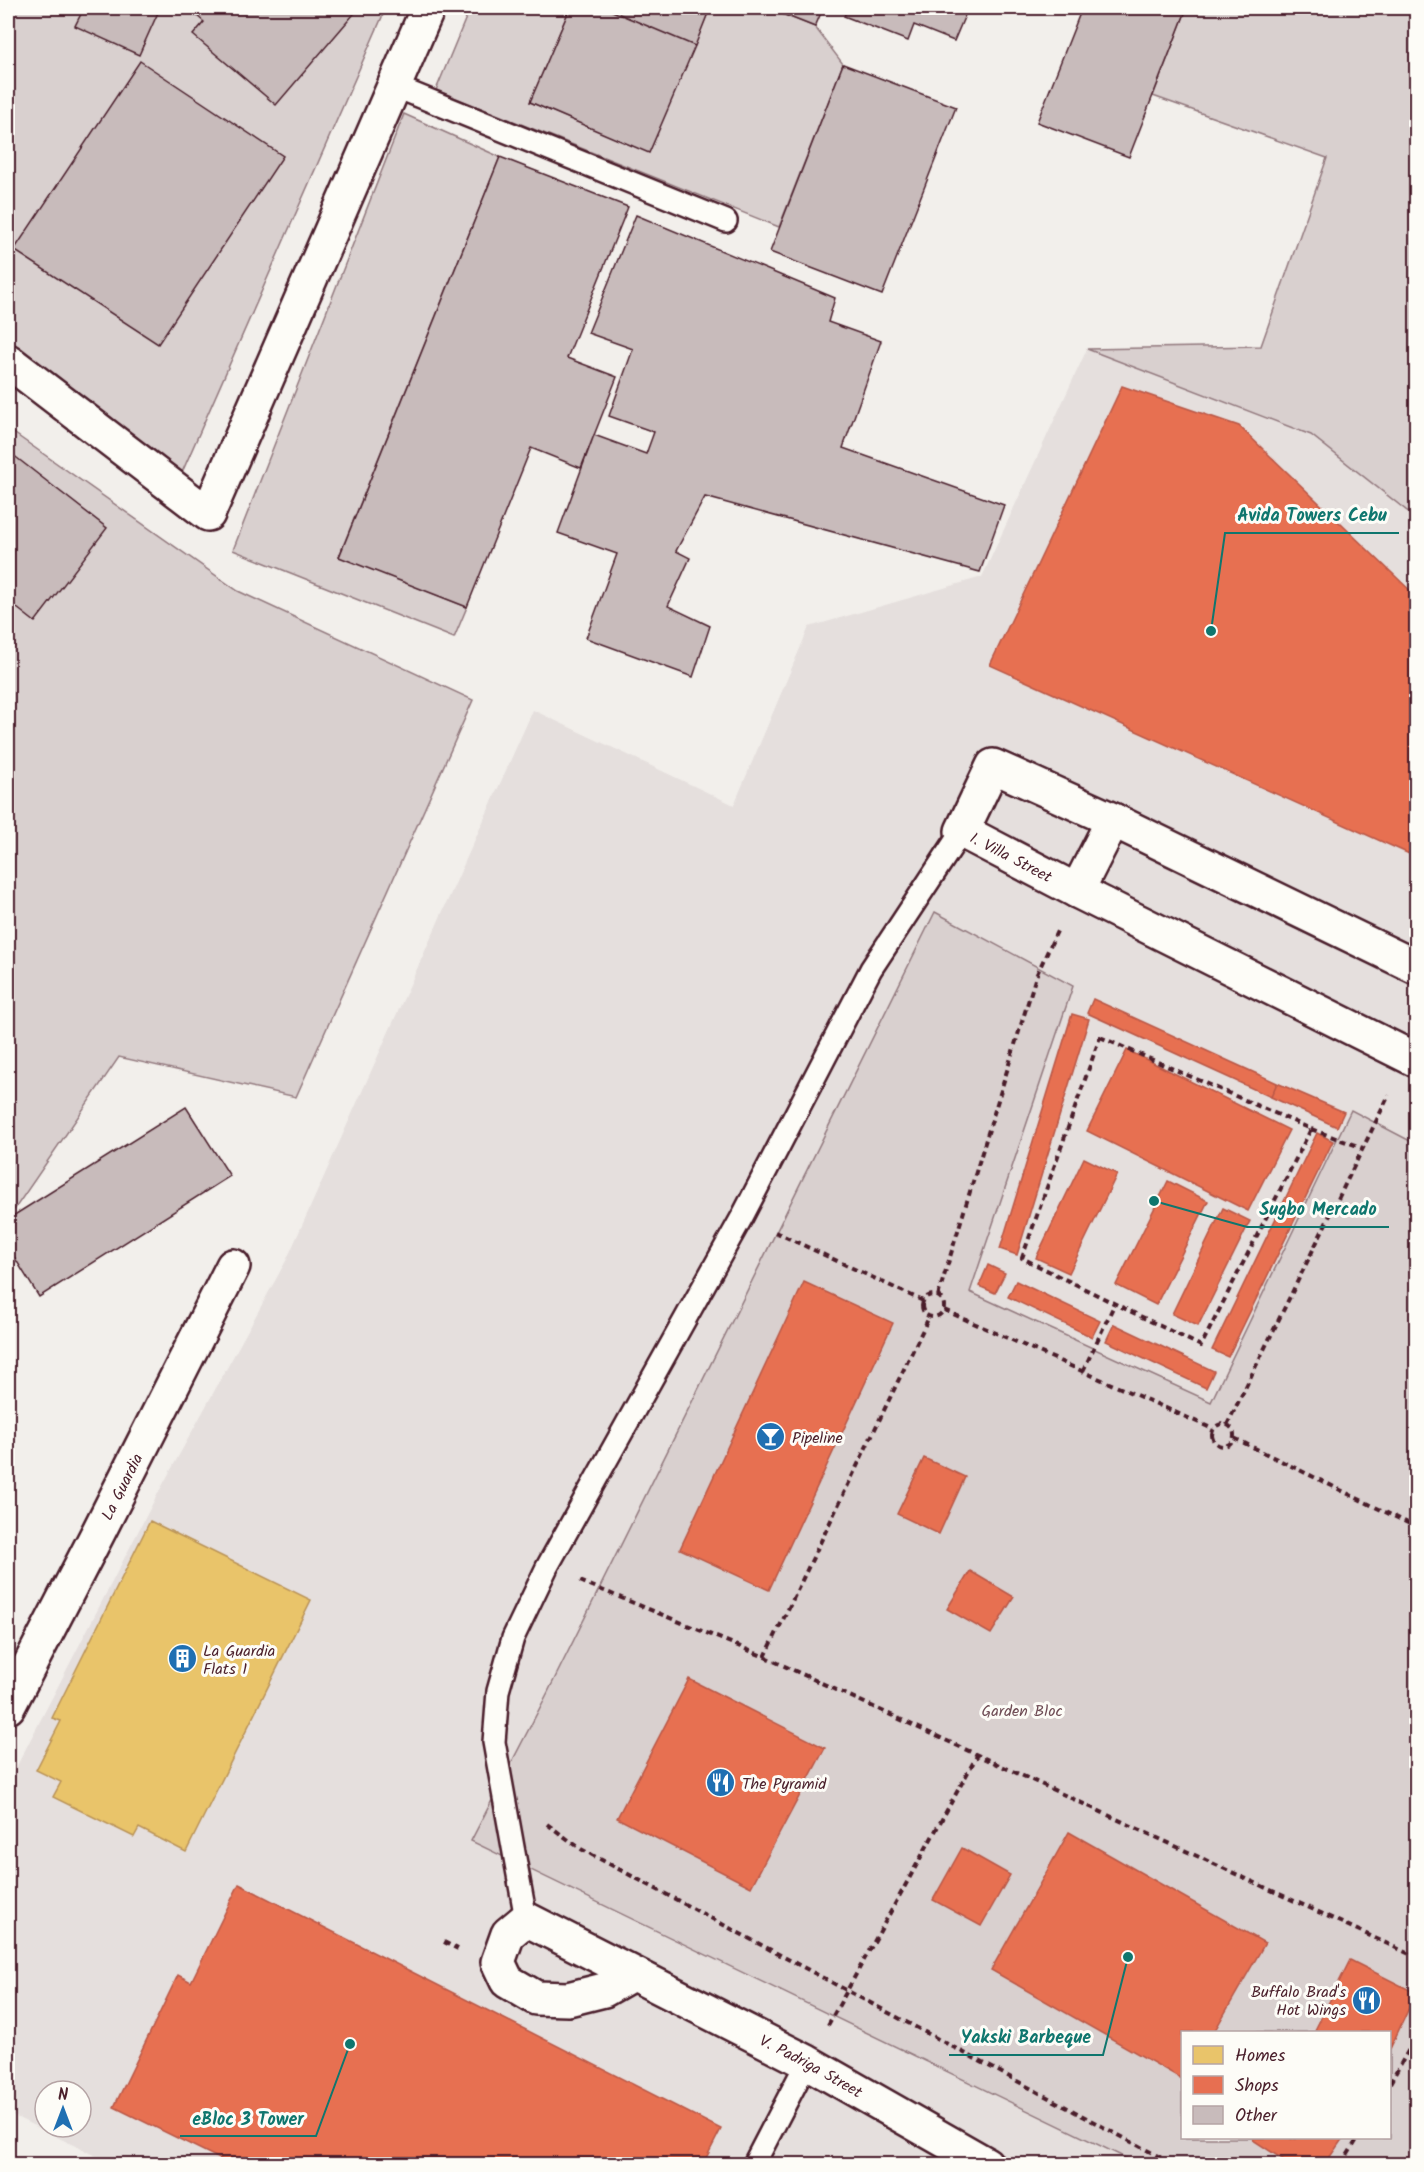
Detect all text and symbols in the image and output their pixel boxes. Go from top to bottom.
callout: Avida Towers Cebu [1225,497,1399,533]
text: Avida Towers Cebu [1237,502,1387,531]
street label: I. Villa Street [965,826,1057,890]
callout: Sugbo Mercado [1247,1191,1389,1227]
text: Sugbo Mercado [1259,1196,1377,1225]
bar icon: Pipeline [755,1421,787,1453]
place label: Pipeline [792,1426,843,1451]
street label: La Guardia [95,1449,150,1525]
place label: La Guardia Flats 1 [203,1639,275,1682]
building icon: La Guardia Flats 1 [166,1643,198,1675]
park label: Garden Bloc [981,1699,1063,1724]
restaurant icon: The Pyramid [705,1767,737,1799]
place label: The Pyramid [742,1772,827,1797]
place label: Buffalo Brad's Hot Wings [1251,1980,1346,2023]
restaurant icon: Buffalo Brad's Hot Wings [1351,1984,1383,2016]
callout: Yakski Barbeque [949,2019,1103,2055]
text: Yakski Barbeque [961,2024,1091,2053]
street label: V. Padriga Street [755,2029,868,2106]
legend [1181,2031,1391,2139]
text: Homes [1235,2042,1286,2071]
text: Shops [1235,2072,1279,2101]
north arrow [33,2079,93,2139]
text: N [58,2083,68,2108]
callout: eBloc 3 Tower [180,2100,316,2136]
text: Other [1235,2102,1278,2131]
text: eBloc 3 Tower [192,2106,305,2135]

